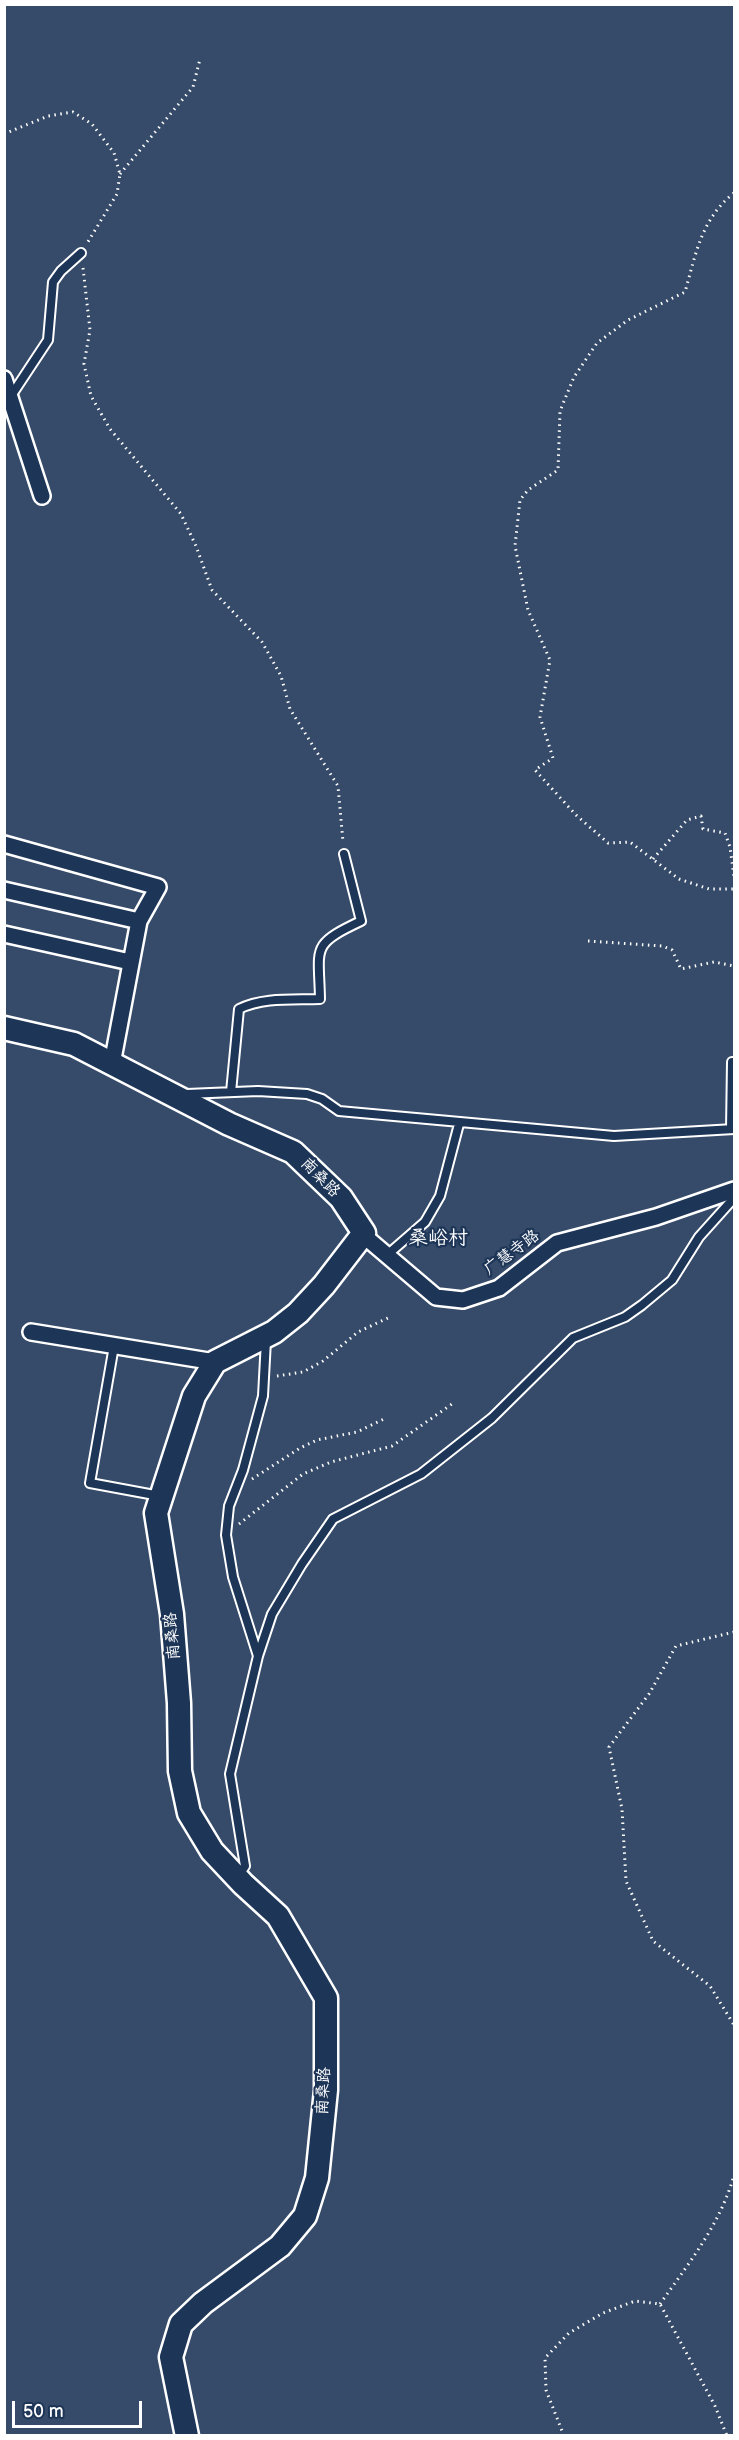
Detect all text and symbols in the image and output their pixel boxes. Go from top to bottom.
street label: 南桑路 [296,1154,344,1202]
street label: 广慧寺路 [480,1226,544,1280]
district label: 桑峪村 [408,1227,468,1251]
street label: 南桑路 [161,1611,185,1661]
street label: 南桑路 [313,2067,335,2115]
scale bar [15,2389,146,2427]
text: 50 m [23,2401,64,2422]

